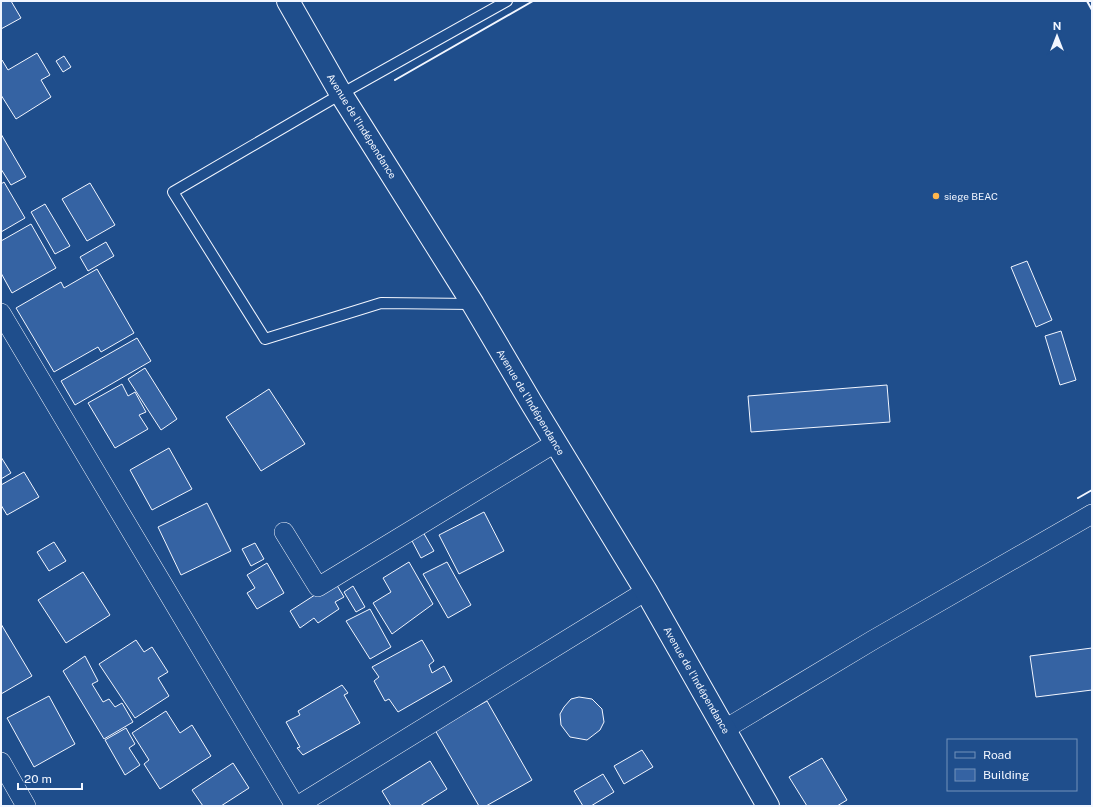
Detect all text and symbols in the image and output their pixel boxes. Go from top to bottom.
north arrow [1037,16,1077,56]
text: N [1053,20,1061,32]
street label: Avenue de l'Indépendance [325,71,399,181]
place label: siege BEAC [944,190,998,202]
marker: siege BEAC [931,191,941,201]
street label: Avenue de l'Indépendance [495,347,568,457]
street label: Avenue de l'Indépendance [661,624,733,736]
legend [947,739,1077,791]
text: Road [983,748,1011,762]
scale bar [18,765,82,791]
text: Building [983,768,1029,782]
text: 20 m [24,772,52,786]

